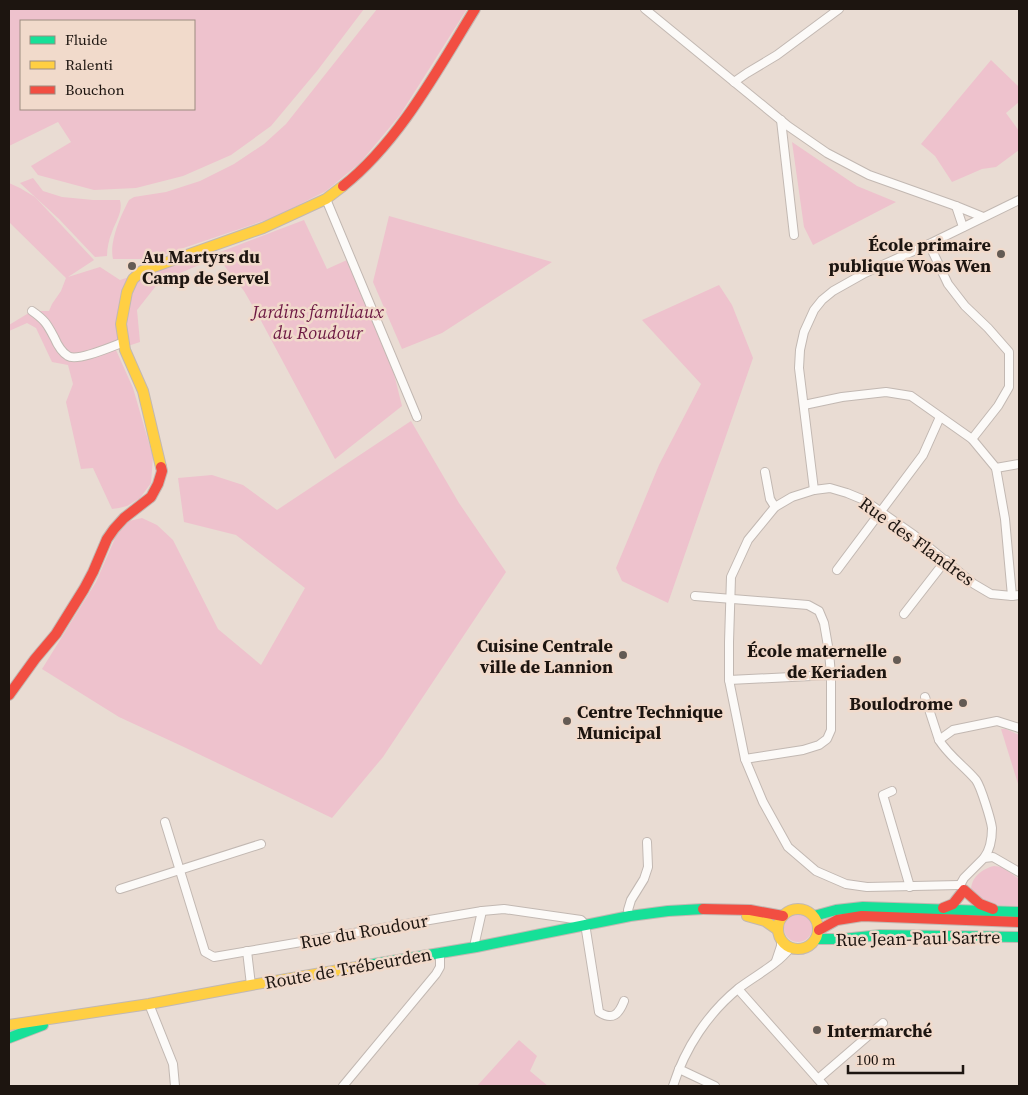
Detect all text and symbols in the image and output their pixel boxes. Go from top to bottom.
legend [20,20,195,110]
text: Fluide [65,29,108,50]
text: Ralenti [65,54,113,75]
text: Bouchon [65,79,125,100]
place label: École primaire publique Woas Wen [829,232,991,278]
place label: Au Martyrs du Camp de Servel [142,244,269,290]
marker: École primaire publique Woas Wen [995,248,1007,260]
marker: Au Martyrs du Camp de Servel [126,260,138,272]
park label: Jardins familiaux du Roudour [249,299,384,345]
street label: Rue des Flandres [854,491,980,591]
place label: Cuisine Centrale ville de Lannion [477,633,613,679]
place label: École maternelle de Keriaden [747,638,887,684]
marker: Cuisine Centrale ville de Lannion [617,649,629,661]
marker: École maternelle de Keriaden [891,654,903,666]
place label: Boulodrome [849,691,953,716]
marker: Boulodrome [957,697,969,709]
place label: Centre Technique Municipal [577,699,723,745]
marker: Centre Technique Municipal [561,715,573,727]
street label: Rue du Roudour [298,907,430,955]
street label: Rue Jean-Paul Sartre [835,924,1001,952]
street label: Route de Trébeurden [263,941,433,995]
place label: Intermarché [827,1018,932,1043]
marker: Intermarché [811,1024,823,1036]
scale bar [848,1042,963,1074]
text: 100 m [856,1049,896,1070]

